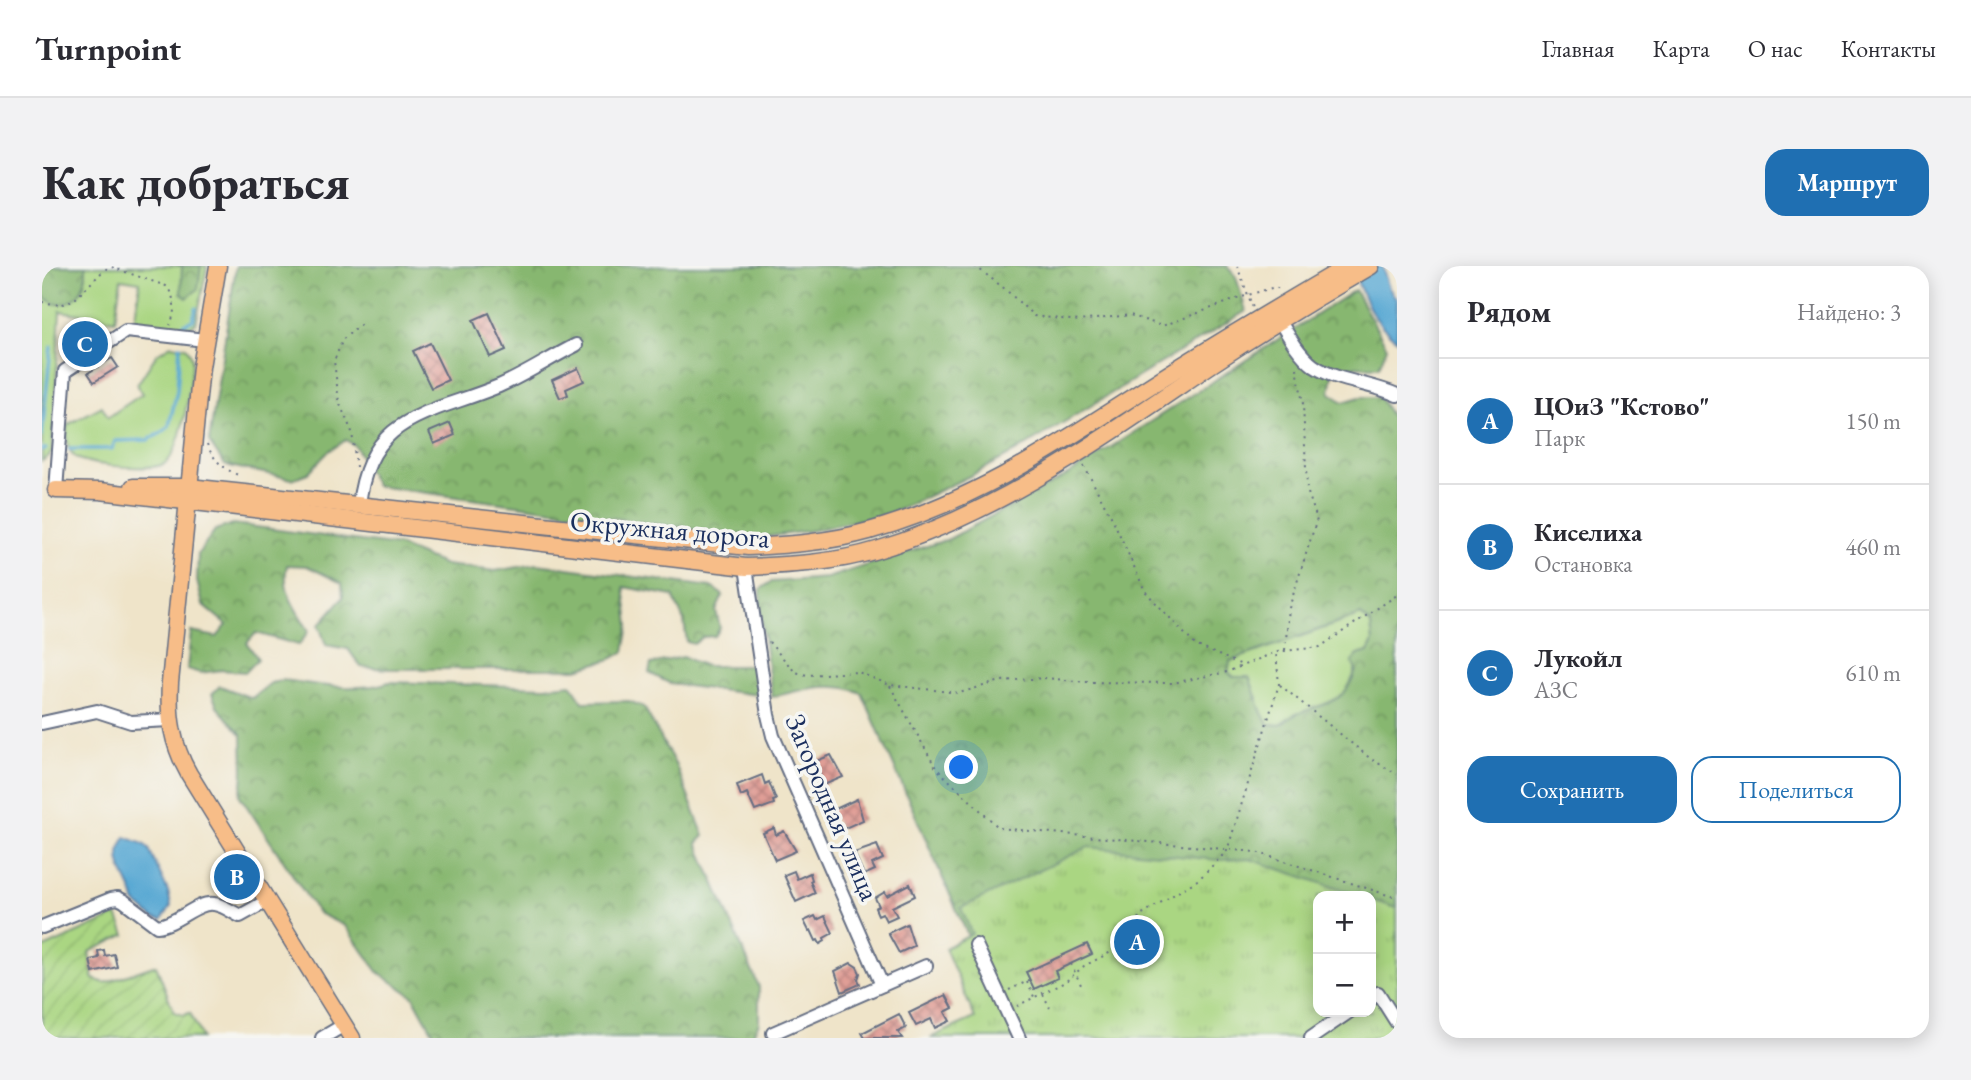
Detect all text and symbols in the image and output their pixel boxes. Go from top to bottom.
text: Turnpoint [35,27,181,70]
text: Главная [1541,33,1615,64]
text: Карта [1653,33,1710,64]
text: О нас [1748,33,1803,64]
text: Контакты [1841,33,1936,64]
button: Маршрут [1765,149,1929,216]
text: Как добраться [42,150,350,214]
text: Рядом [1467,292,1551,331]
text: Найдено: 3 [1797,297,1901,327]
pin: C [62,318,108,370]
text: ЦОиЗ "Кстово" [1534,389,1710,423]
text: A [1482,406,1498,436]
text: 150 m [1845,406,1901,436]
text: Парк [1534,423,1585,453]
street label: Окружная дорога [569,502,772,556]
text: Киселиха [1534,515,1642,549]
text: B [1483,532,1497,562]
text: 460 m [1845,532,1901,562]
text: Остановка [1534,549,1632,579]
text: Лукойл [1534,641,1622,675]
text: C [1482,658,1498,688]
text: 610 m [1845,658,1901,688]
text: АЗС [1534,675,1578,705]
street label: Загородная улица [778,708,889,906]
your location [944,750,978,784]
button: Сохранить [1467,756,1677,823]
button: Поделиться [1691,756,1901,823]
pin: B [214,851,260,903]
map controls [1313,891,1376,1017]
button: + [1313,891,1376,954]
pin: A [1114,916,1160,968]
button: − [1313,954,1376,1017]

